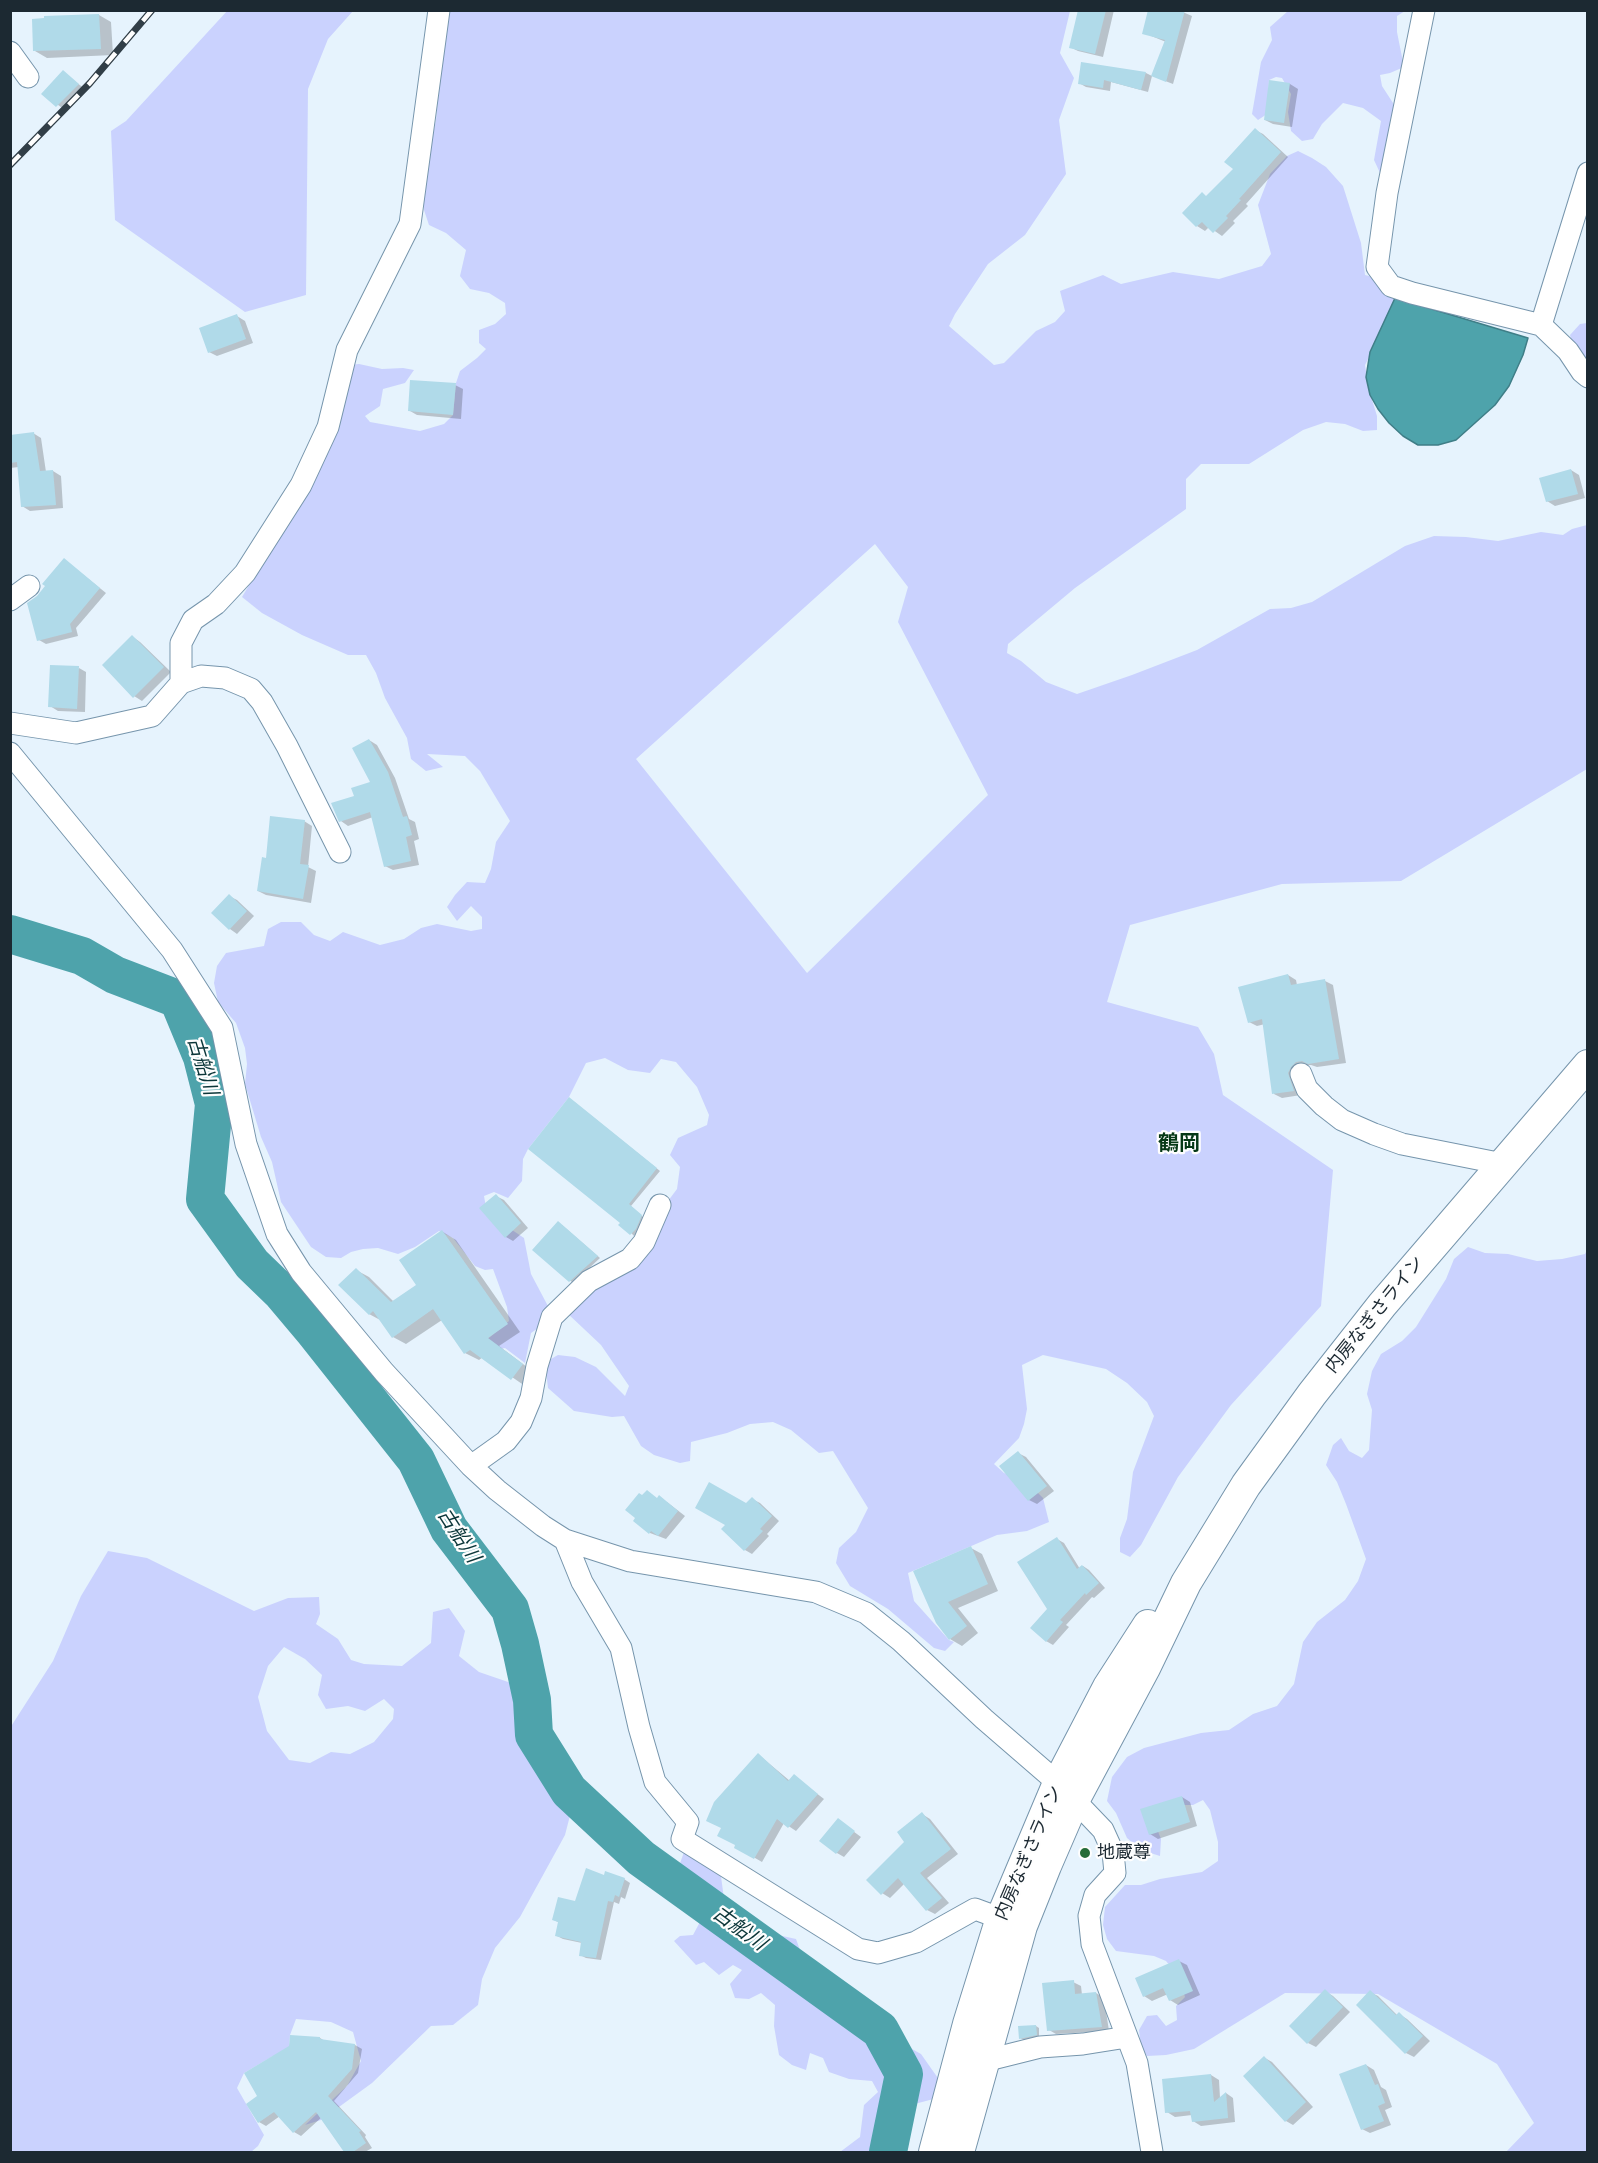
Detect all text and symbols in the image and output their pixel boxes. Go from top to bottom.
water label: 古船川 [182,1034,222,1098]
district label: 鶴岡 [1158,1131,1200,1157]
street label: 内房なぎさライン [1321,1252,1429,1378]
water label: 古船川 [432,1504,484,1568]
street label: 内房なぎさライン [991,1783,1067,1923]
place label: 地蔵尊 [1097,1842,1151,1864]
marker: 地蔵尊 [1078,1846,1092,1860]
water label: 古船川 [708,1902,770,1956]

